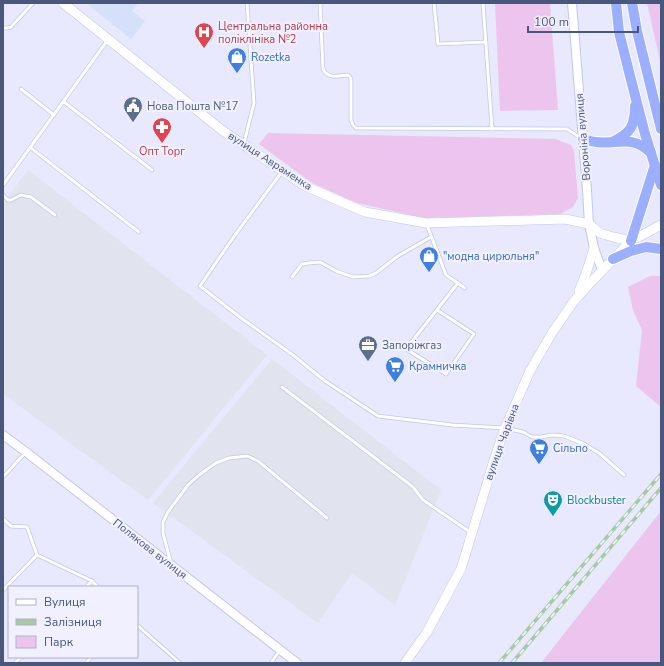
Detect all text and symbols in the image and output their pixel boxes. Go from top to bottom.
scale bar [528,8,638,34]
text: 100 m [534,14,569,30]
place label: Центральна районна поліклініка №2 [218,19,328,47]
hospital icon: Центральна районна поліклініка №2 [193,21,215,49]
shop icon: Rozetka [226,46,248,74]
place label: Rozetka [251,50,290,65]
street label: Вороніна вулиця [572,93,594,181]
public building icon: Нова Пошта №17 [122,95,144,123]
place label: Нова Пошта №17 [147,99,238,114]
pharmacy icon: Опт Торг [151,116,173,144]
street label: вулиця Авраменка [225,128,315,194]
place label: Опт Торг [139,144,185,159]
shop icon: "модна цирюльня" [418,245,440,273]
place label: "модна цирюльня" [443,249,539,264]
office icon: Запоріжгаз [357,334,379,362]
place label: Запоріжгаз [382,338,442,353]
supermarket icon: Крамничка [384,355,406,383]
place label: Крамничка [409,359,466,374]
street label: вулиця Чарівна [481,402,523,482]
supermarket icon: Сільпо [528,437,550,465]
place label: Сільпо [553,441,588,456]
theatre icon: Blockbuster [542,489,564,517]
place label: Blockbuster [567,493,626,508]
street label: Полякова вулиця [110,515,190,583]
legend [8,586,138,658]
text: Вулиця [44,594,86,610]
text: Залізниця [44,614,102,630]
text: Парк [44,634,74,650]

